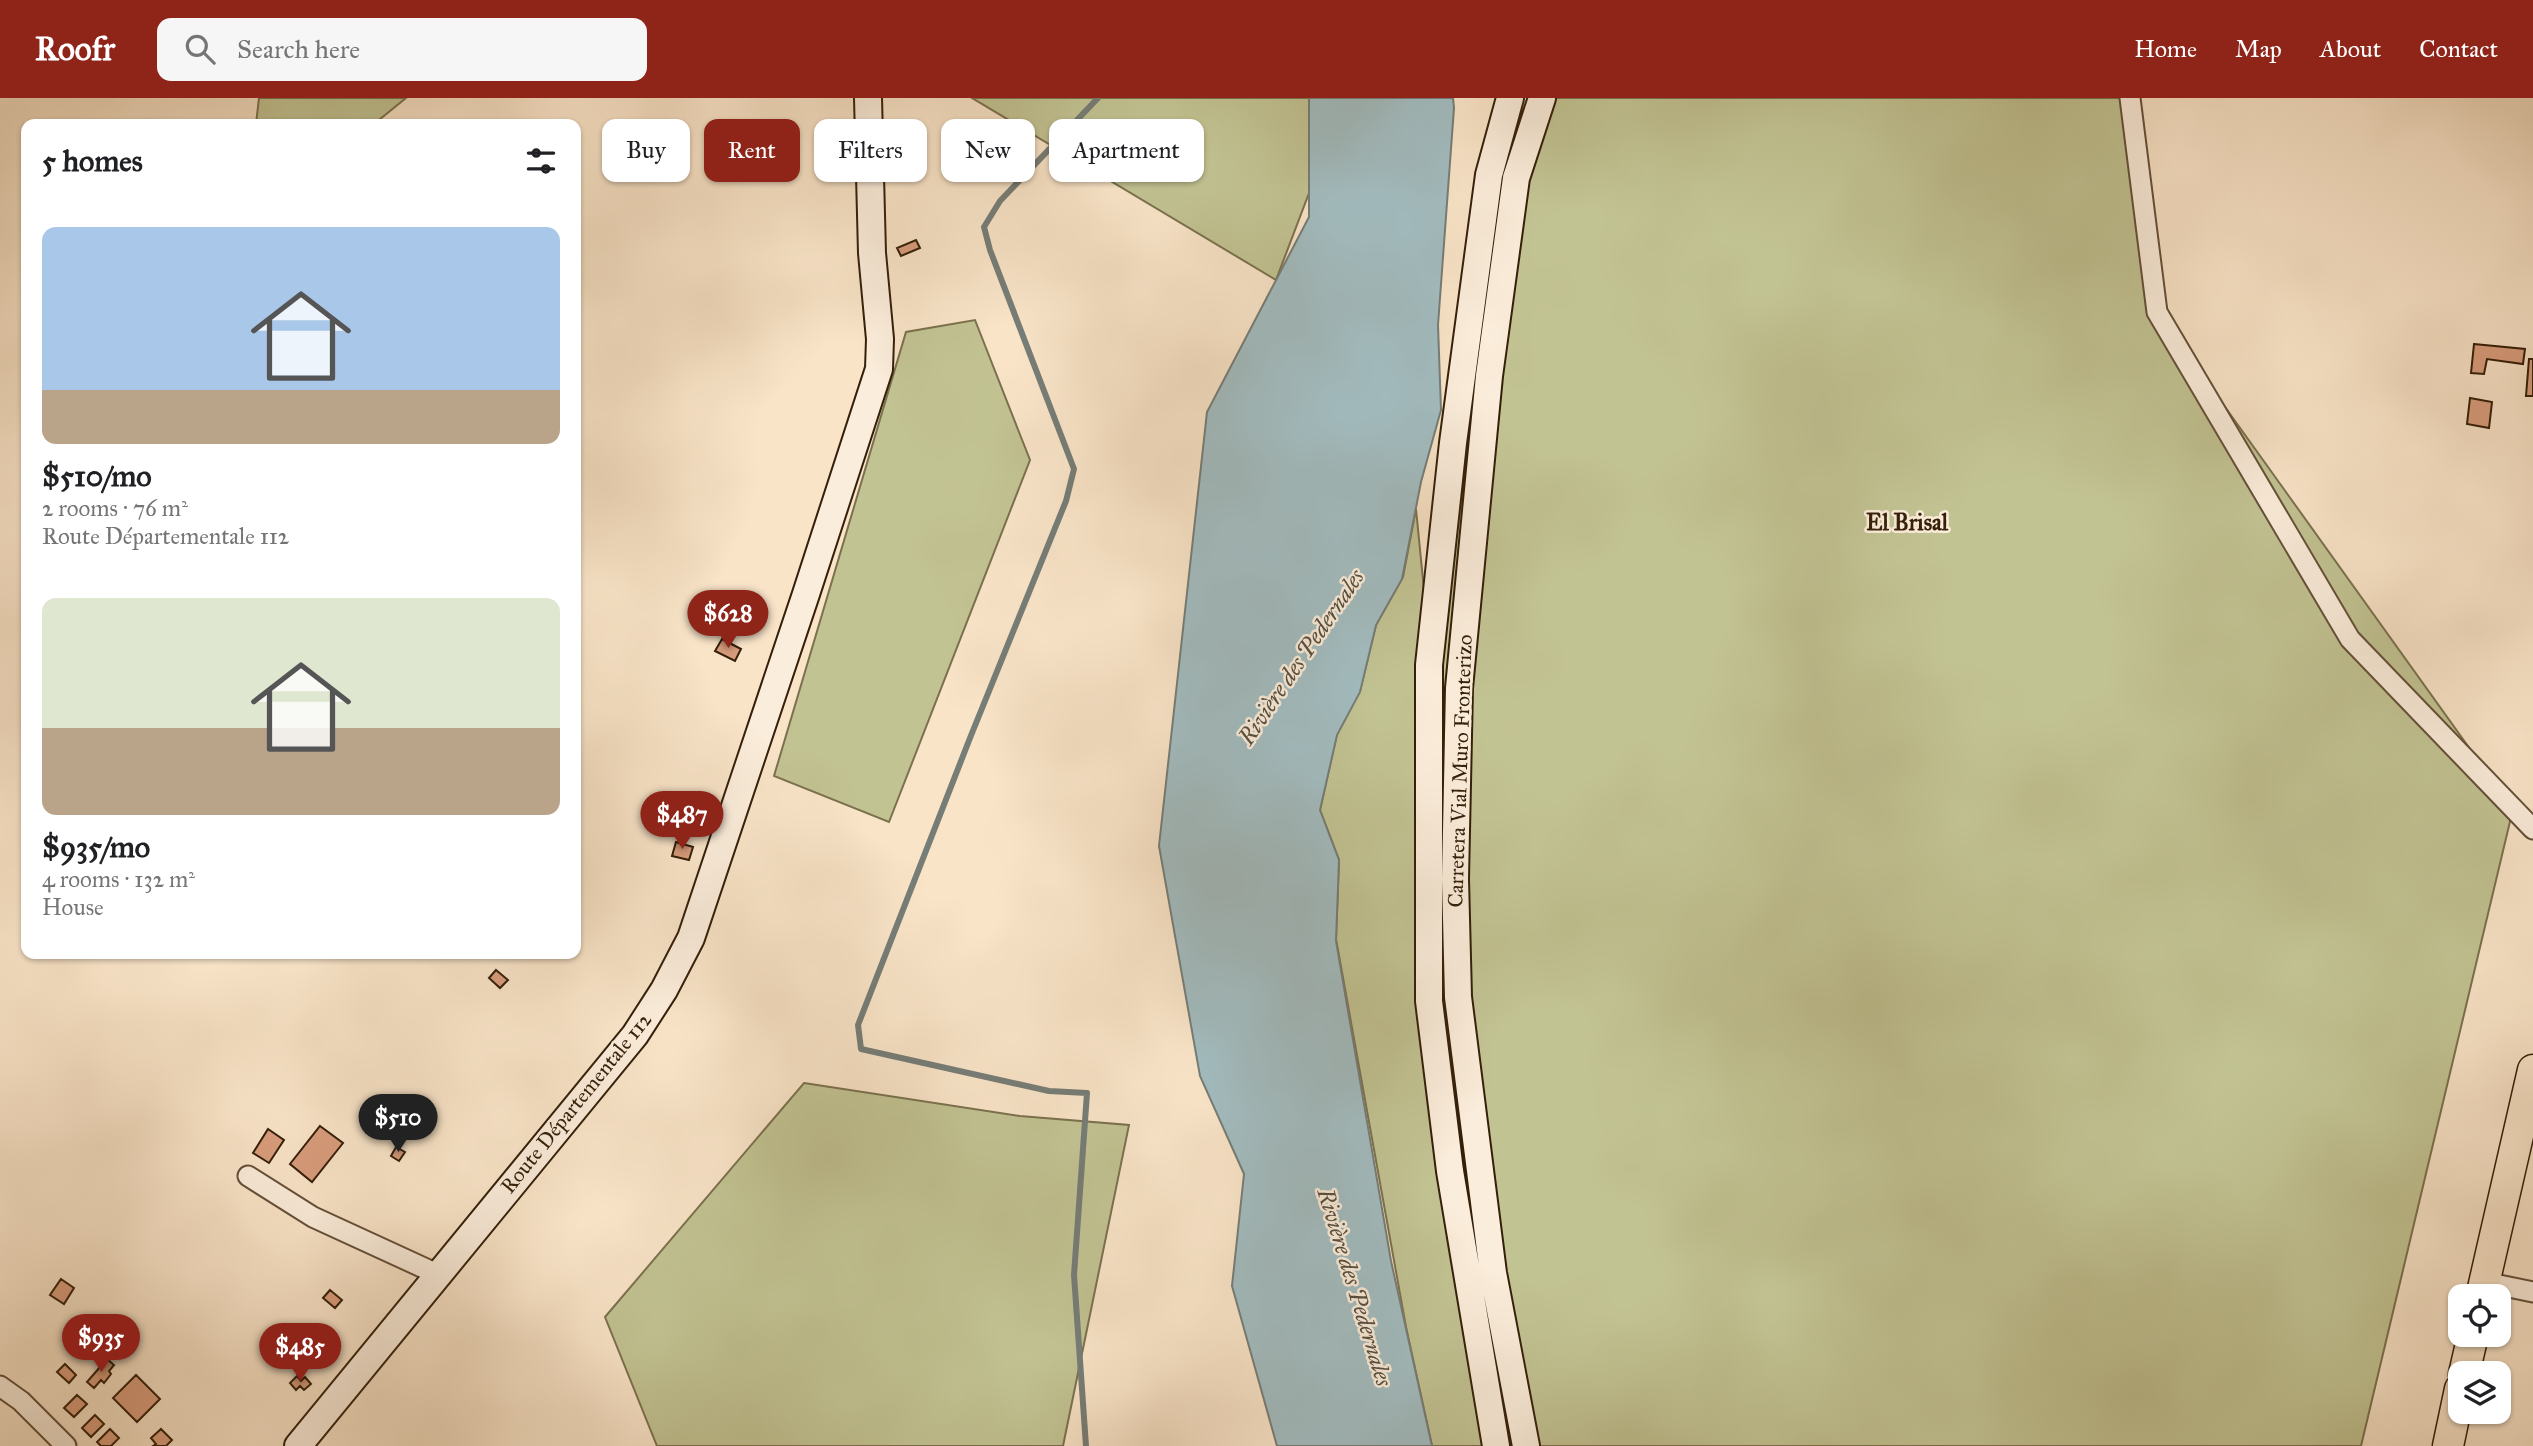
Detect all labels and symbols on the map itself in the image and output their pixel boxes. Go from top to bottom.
district label: El Brisal [1866,508,1949,536]
water label: Rivière des Pedernales [1231,564,1370,751]
pin: $628 [687,590,769,650]
street label: Carretera Vial Muro Fronterizo [1442,634,1478,908]
pin: $487 [641,792,723,851]
street label: Route Départementale 112 [495,1007,658,1199]
pin: $510 [357,1094,439,1154]
water label: Rivière des Pedernales [1311,1184,1399,1390]
pin: $935 [60,1314,142,1374]
pin: $485 [259,1324,341,1383]

